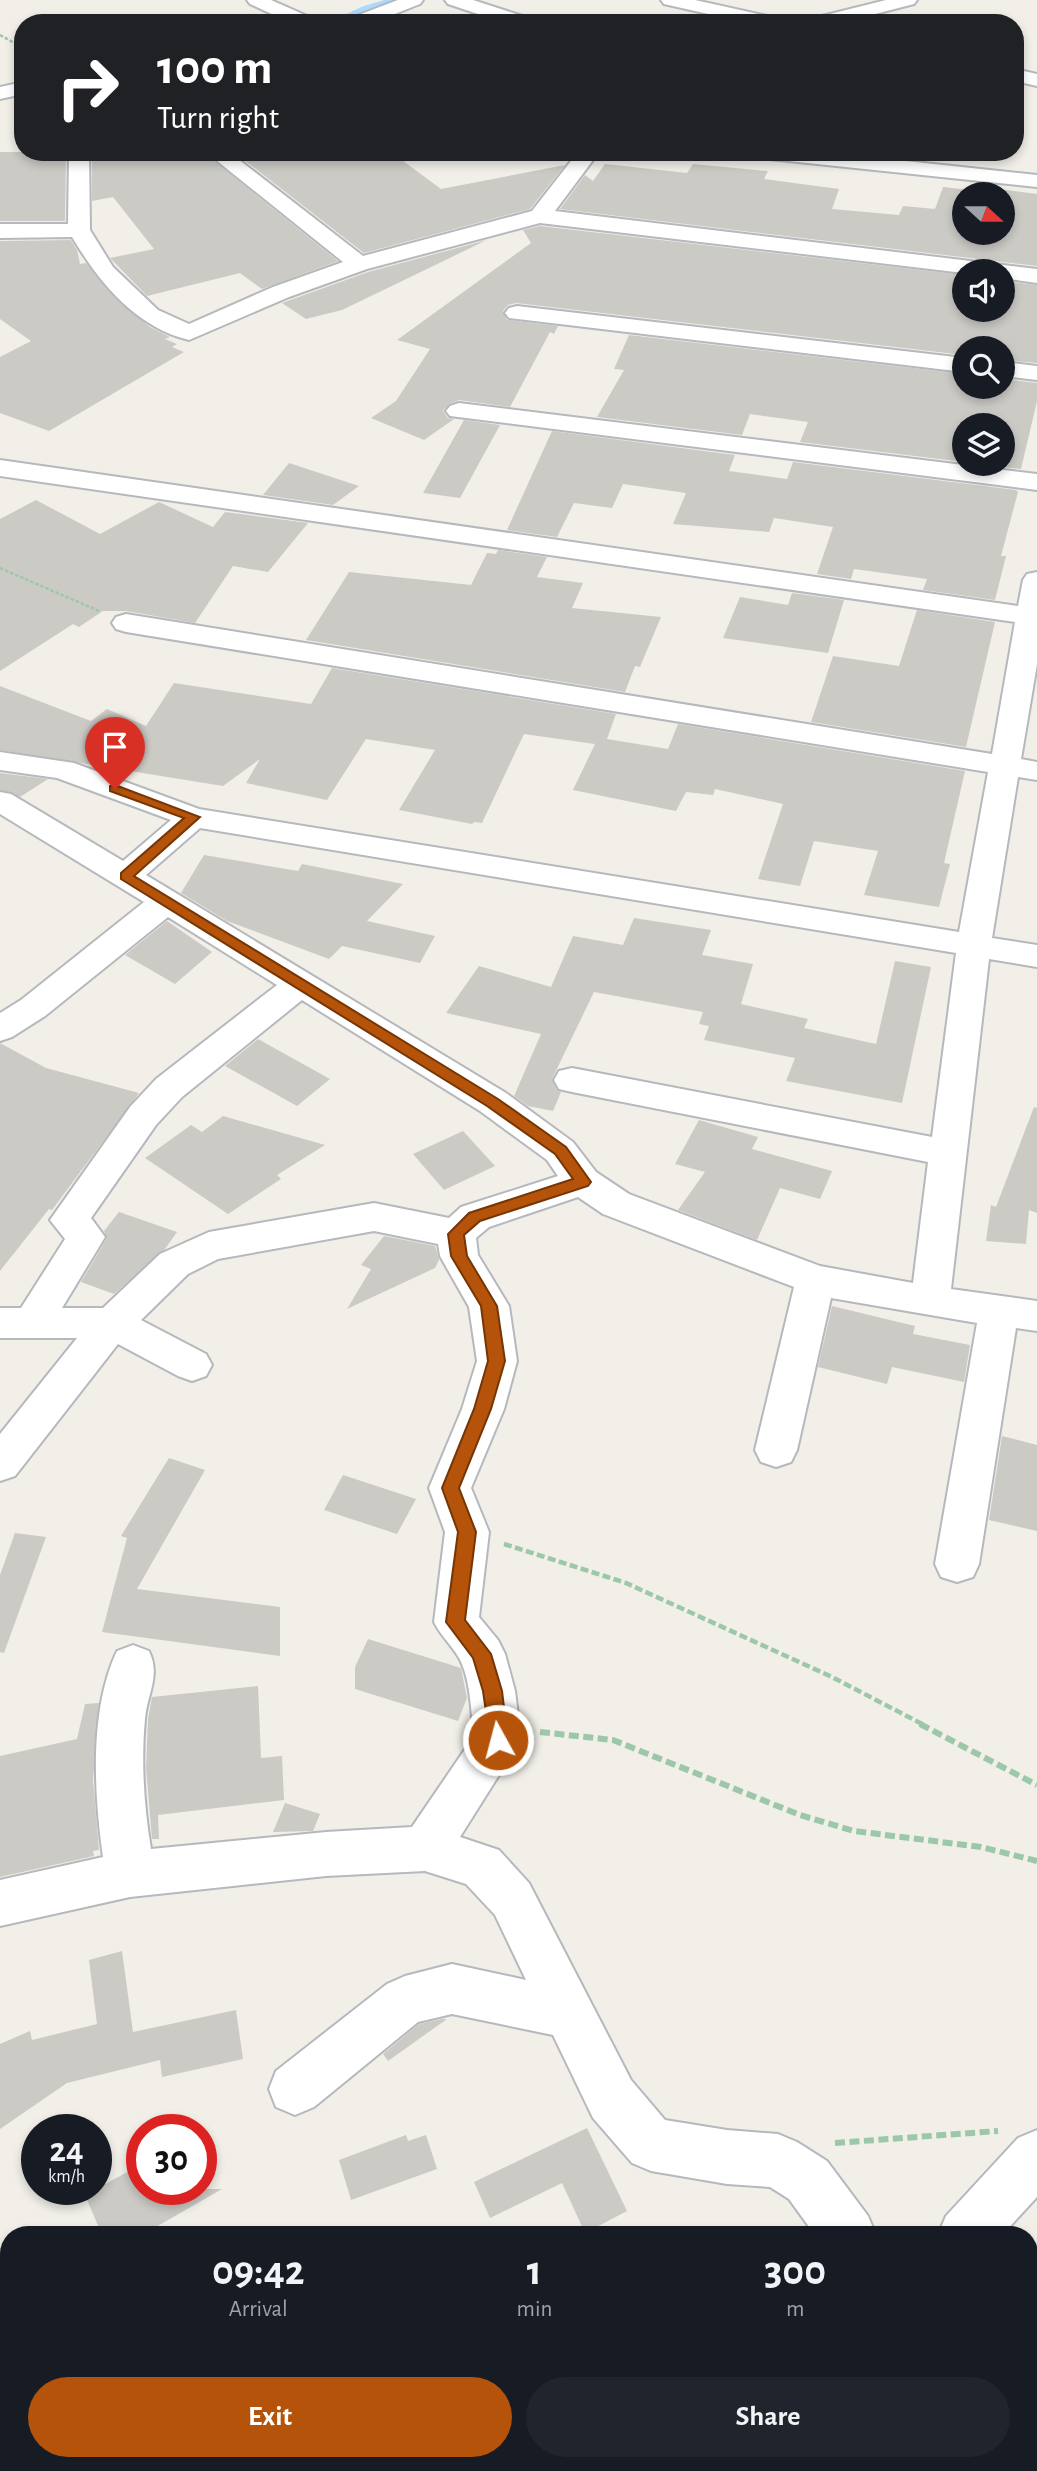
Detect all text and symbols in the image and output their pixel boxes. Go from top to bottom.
icon: right [42,42,133,133]
text: 100 m [157,44,273,93]
text: Turn right [157,102,279,134]
north arrow [952,182,1015,245]
map controls [952,182,1015,476]
button: sound [952,259,1015,322]
button: search [952,336,1015,399]
button: layers [952,413,1015,476]
pin [85,717,145,789]
icon: arrive [96,728,134,766]
position arrow [461,1703,535,1777]
speed limit sign: 30 [126,2114,217,2205]
text: 24 [49,2133,84,2168]
text: km/h [48,2168,85,2186]
text: 09:42 [212,2250,305,2292]
text: 1 [527,2250,542,2292]
text: 300 [764,2250,826,2292]
text: Arrival [229,2298,288,2321]
text: min [516,2298,552,2321]
text: m [786,2298,804,2321]
button: Exit [28,2377,512,2457]
button: Share [526,2377,1010,2457]

